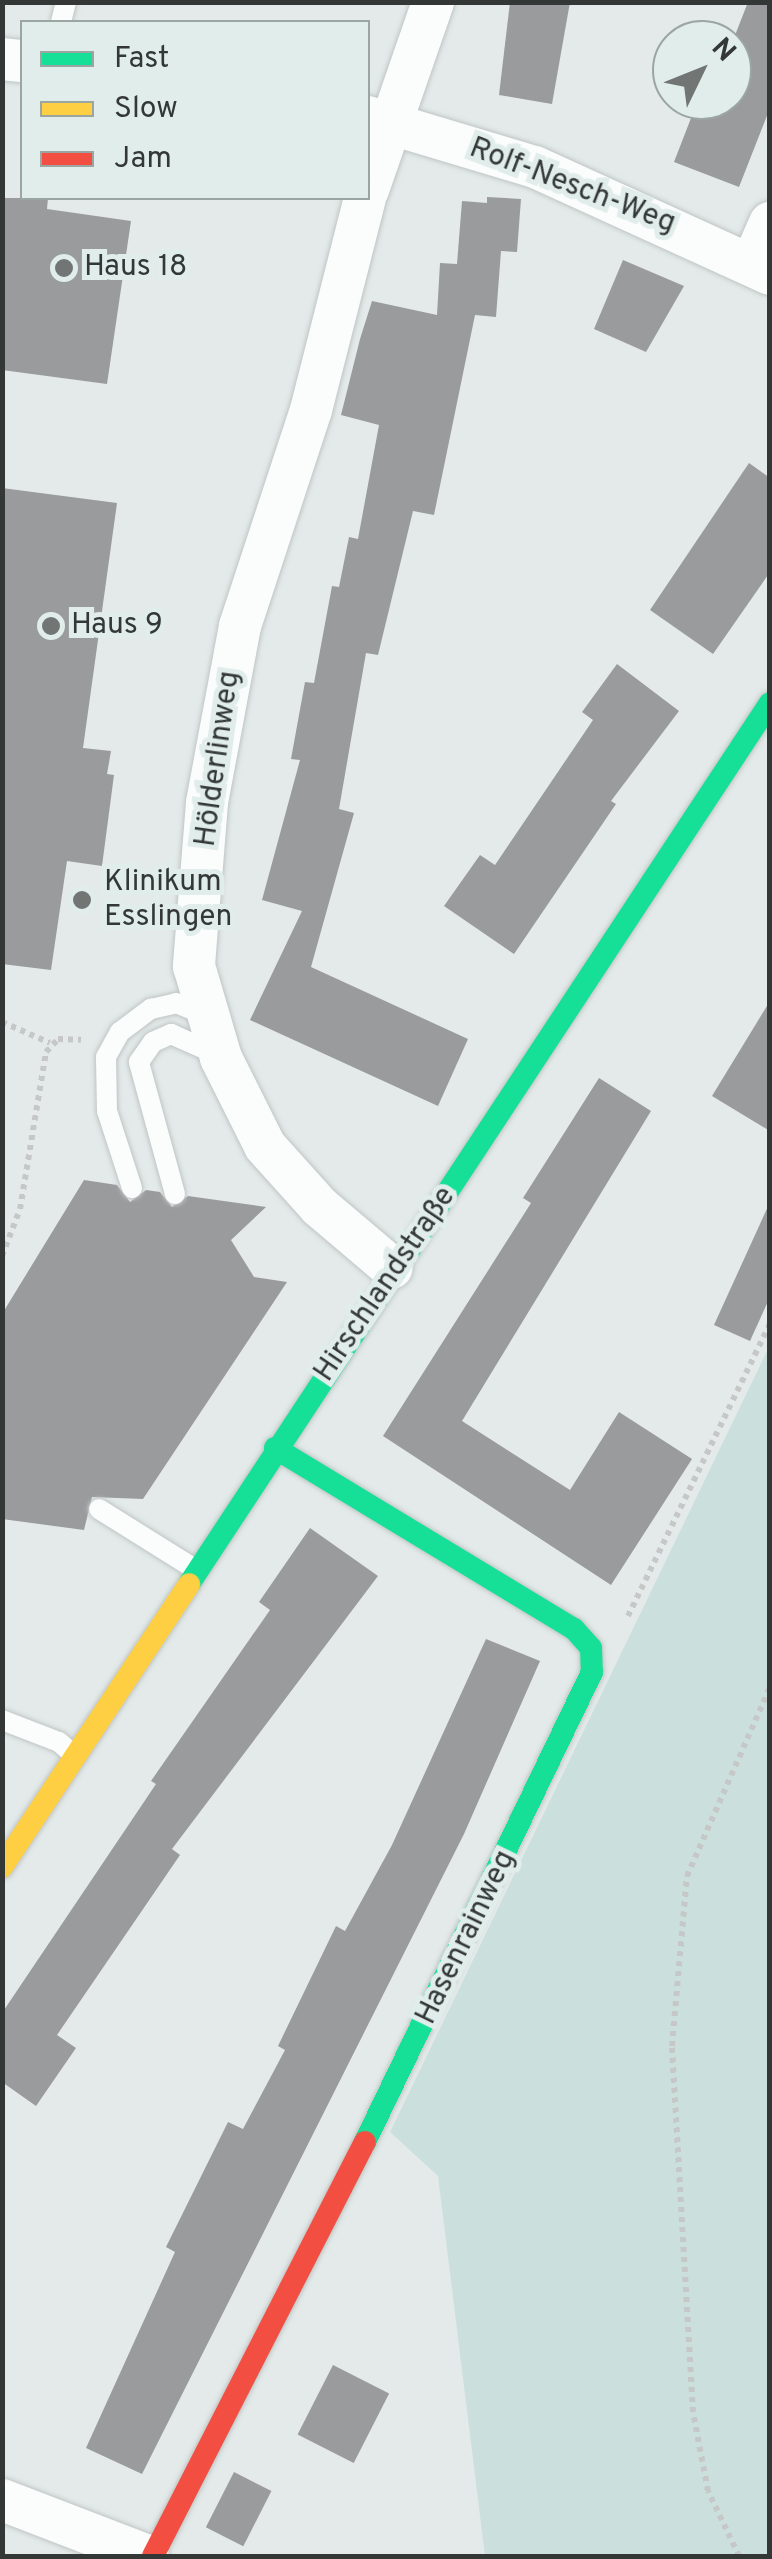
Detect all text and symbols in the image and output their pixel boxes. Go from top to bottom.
legend [20,20,370,200]
north arrow [652,20,752,120]
text: N [702,31,742,71]
text: Fast [114,41,169,78]
text: Slow [114,91,178,128]
street label: Rolf-Nesch-Weg [464,131,680,243]
text: Jam [114,141,172,178]
place label: Haus 18 [84,250,187,286]
marker: Haus 18 [53,257,75,279]
place label: Haus 9 [71,608,163,644]
marker: Haus 9 [40,615,62,637]
street label: Hölderlinweg [189,669,249,849]
place label: Klinikum Esslingen [104,865,232,936]
marker: Klinikum Esslingen [69,887,95,913]
street label: Hirschlandstraße [308,1181,464,1389]
street label: Hasenrainweg [409,1845,525,2031]

